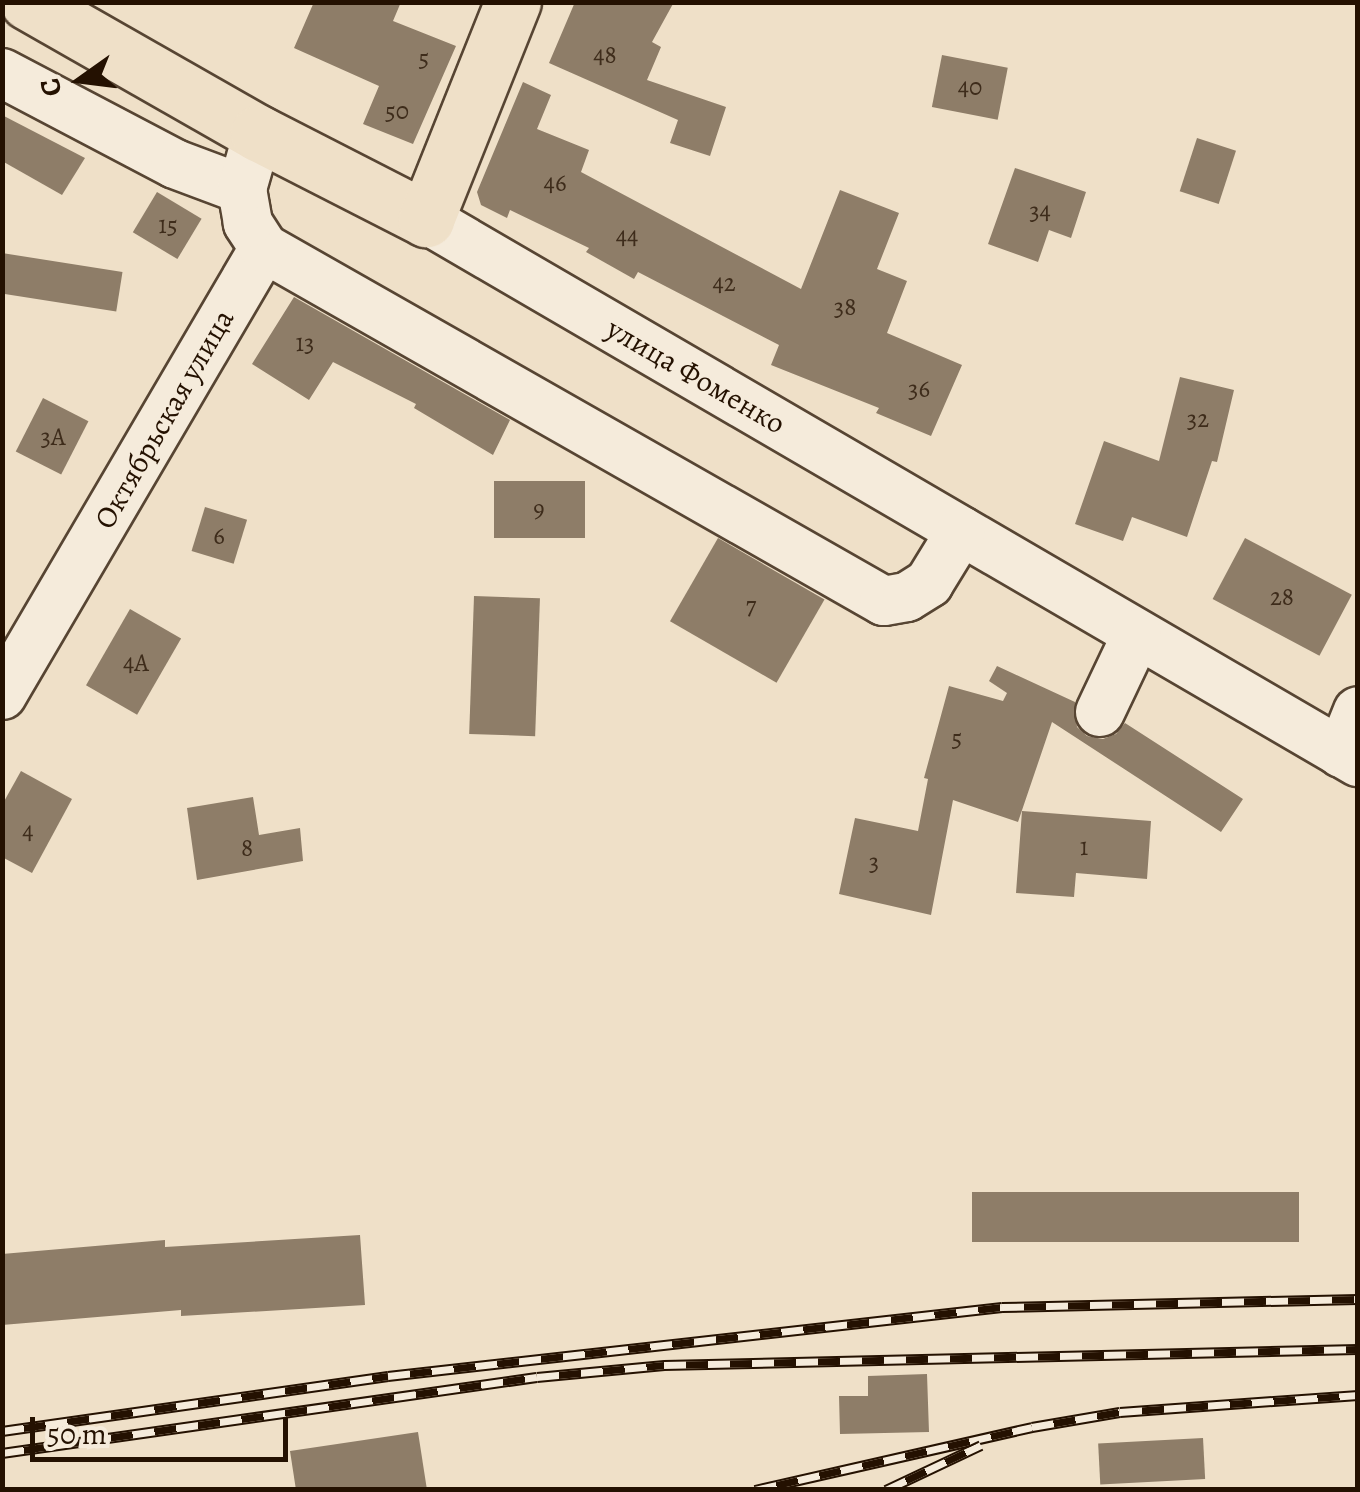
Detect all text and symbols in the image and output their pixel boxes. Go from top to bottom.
north arrow [30,30,130,130]
house number: 48 [593,40,617,70]
house number: 5 [419,43,429,73]
house number: 40 [958,72,982,102]
text: С [30,74,71,100]
house number: 50 [385,96,409,126]
house number: 46 [544,168,566,198]
house number: 34 [1029,196,1051,226]
house number: 15 [158,210,178,240]
house number: 44 [616,221,638,251]
house number: 42 [712,268,736,298]
house number: 38 [834,292,856,322]
street label: Октябрьская улица [87,303,241,535]
street label: улица Фоменко [600,310,792,442]
house number: 13 [296,328,314,358]
house number: 36 [908,374,930,404]
house number: 32 [1187,404,1209,434]
house number: 3А [41,422,65,452]
house number: 9 [533,494,545,524]
house number: 6 [213,521,225,551]
house number: 28 [1270,582,1294,612]
house number: 7 [746,591,756,621]
house number: 4А [123,648,149,678]
house number: 5 [952,723,962,753]
house number: 4 [22,816,34,846]
house number: 1 [1080,832,1088,862]
house number: 8 [241,833,253,863]
house number: 3 [869,847,879,877]
scale bar [35,1397,292,1459]
text: 50 m [47,1414,107,1454]

